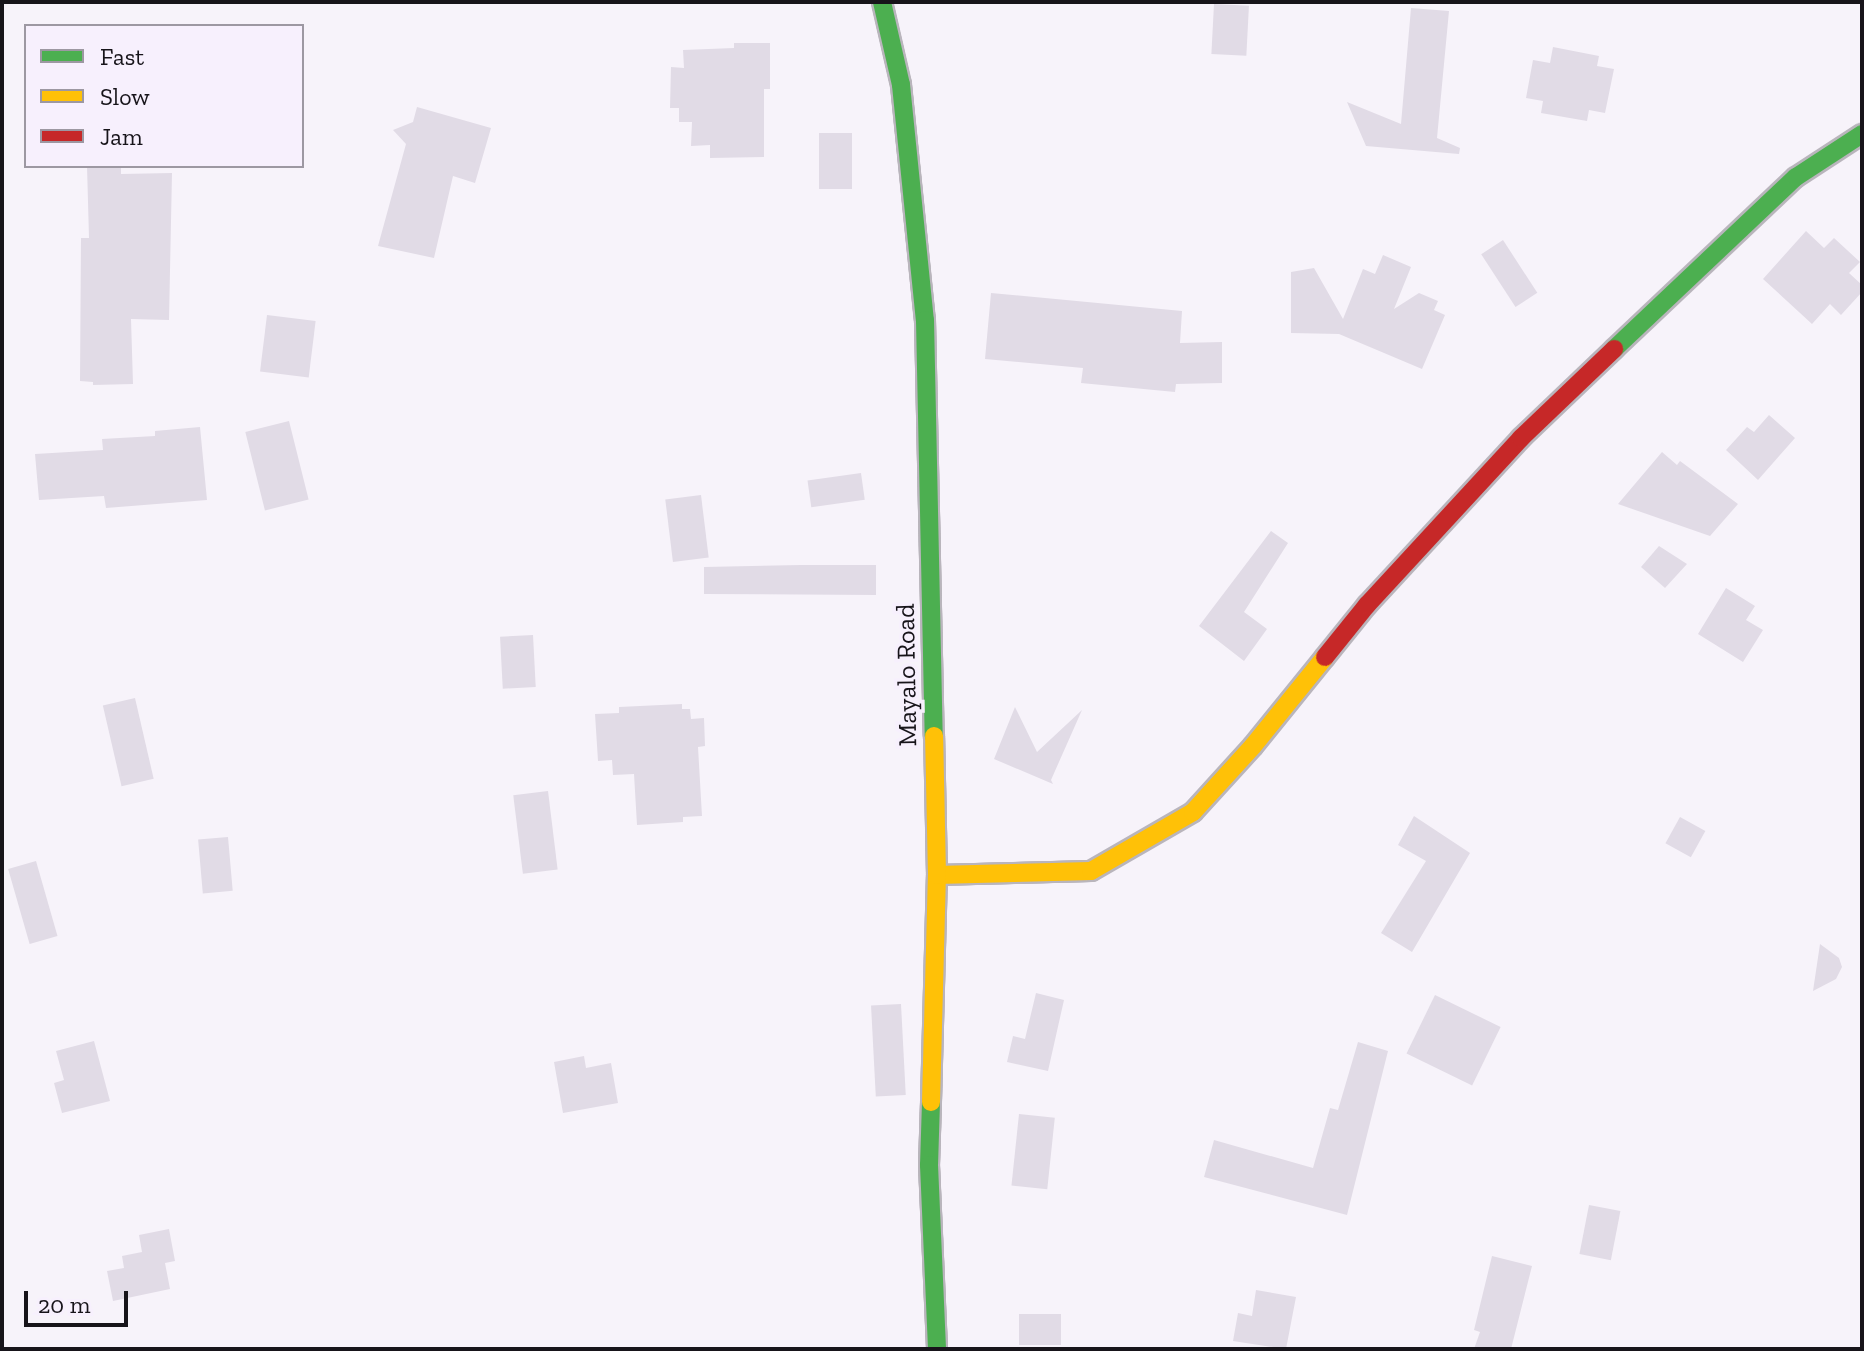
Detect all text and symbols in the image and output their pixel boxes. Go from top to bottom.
legend [24,24,304,168]
text: Fast [100,42,144,71]
text: Slow [100,82,150,111]
text: Jam [100,122,143,151]
street label: Mayalo Road [890,603,924,747]
scale bar [28,1275,132,1325]
text: 20 m [38,1290,90,1319]

